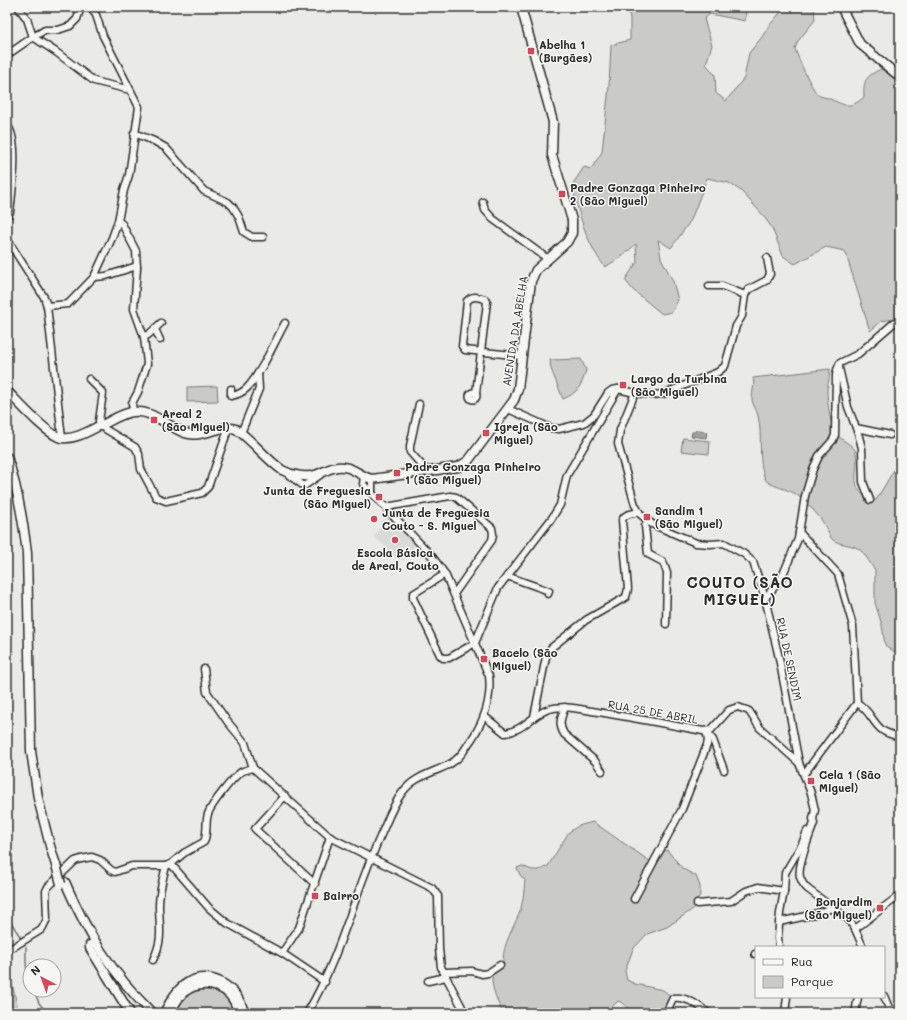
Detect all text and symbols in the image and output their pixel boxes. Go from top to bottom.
place label: Abelha 1 (Burgães) [539,37,592,65]
marker: Abelha 1 (Burgães) [526,46,536,56]
place label: Padre Gonzaga Pinheiro 2 (São Miguel) [570,180,706,208]
marker: Padre Gonzaga Pinheiro 2 (São Miguel) [557,189,567,199]
street label: AVENIDA DA ABELHA [498,275,531,387]
place label: Largo da Turbina (São Miguel) [631,371,727,399]
marker: Largo da Turbina (São Miguel) [618,380,628,390]
place label: Areal 2 (São Miguel) [162,406,230,434]
marker: Areal 2 (São Miguel) [149,415,159,425]
place label: Igreja (São Miguel) [494,419,558,447]
marker: Igreja (São Miguel) [481,428,491,438]
place label: Padre Gonzaga Pinheiro 1 (São Miguel) [405,459,541,487]
marker: Padre Gonzaga Pinheiro 1 (São Miguel) [392,468,402,478]
place label: Junta de Freguesia (São Miguel) [263,483,371,511]
marker: Junta de Freguesia (São Miguel) [374,492,384,502]
place label: Sandim 1 (São Miguel) [655,503,723,531]
place label: Junta de Freguesia Couto - S. Miguel [382,505,490,533]
marker: Sandim 1 (São Miguel) [642,512,652,522]
marker: Junta de Freguesia Couto - S. Miguel [369,514,379,524]
marker: Escola Básica de Areal, Couto [390,535,400,545]
place label: Escola Básica de Areal, Couto [351,545,439,573]
district label: COUTO (SÃO MIGUEL) [686,572,794,609]
street label: RUA DE SENDIM [773,616,806,702]
place label: Bacelo (São Miguel) [492,645,558,673]
marker: Bacelo (São Miguel) [479,654,489,664]
street label: RUA 25 DE ABRIL [607,696,699,727]
place label: Cela 1 (São Miguel) [819,767,881,795]
marker: Cela 1 (São Miguel) [806,776,816,786]
place label: Bairro [323,888,359,903]
marker: Bairro [310,891,320,901]
place label: Bonjardim (São Miguel) [804,894,872,922]
marker: Bonjardim (São Miguel) [875,903,885,913]
legend [755,946,885,998]
text: Rua [791,953,813,969]
north arrow [22,958,62,998]
text: N [27,962,43,978]
text: Parque [791,973,834,989]

